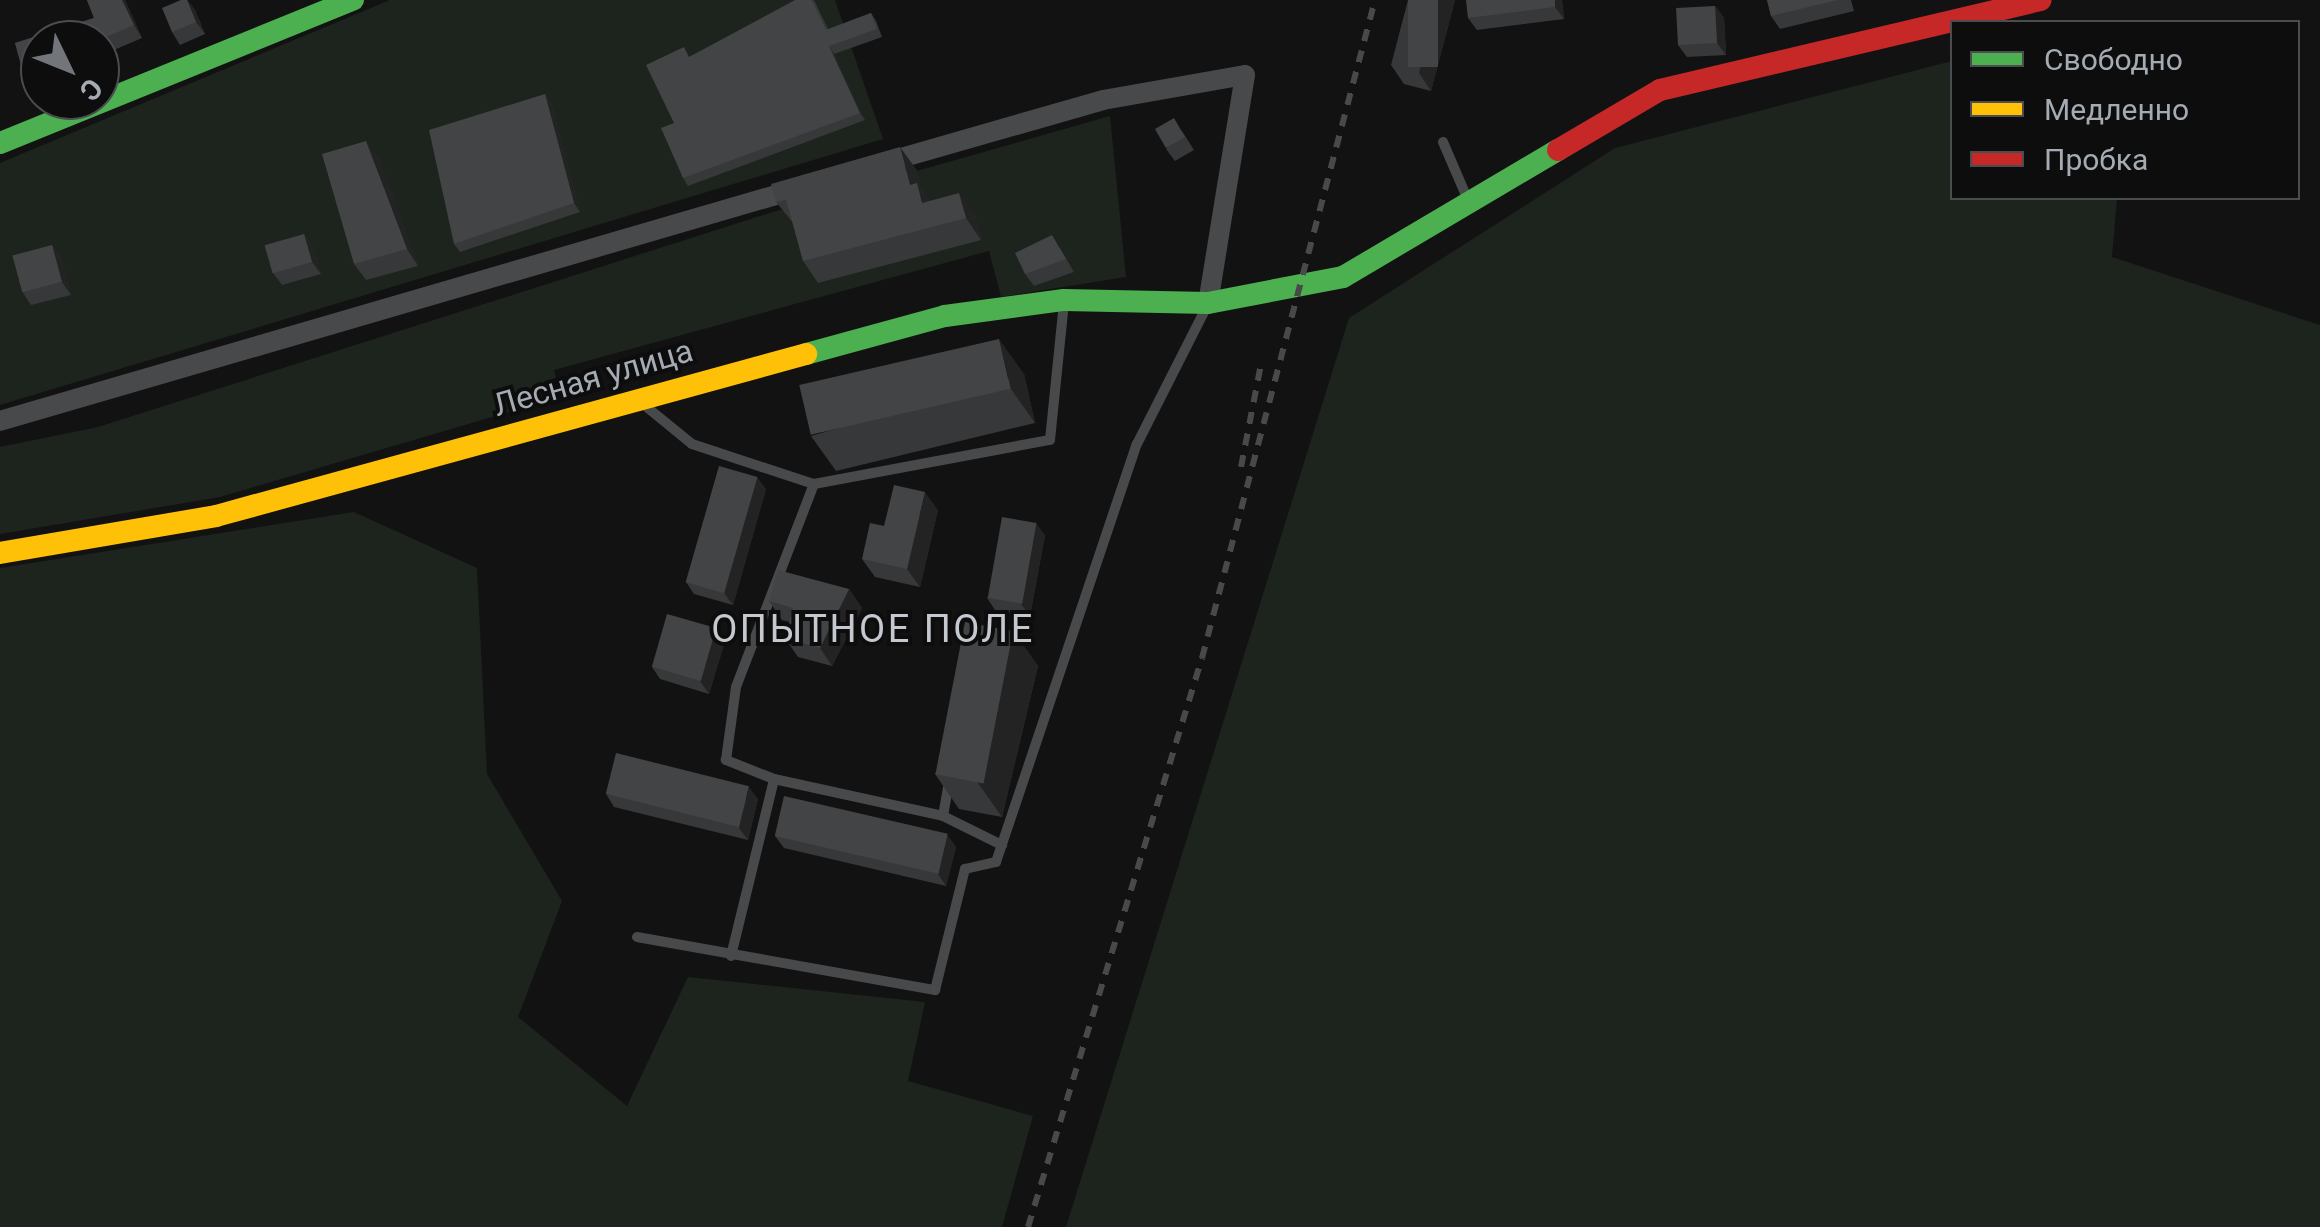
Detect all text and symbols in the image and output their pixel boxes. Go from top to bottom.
north arrow [20,20,120,120]
legend [1950,20,2300,200]
text: Свободно [2044,42,2183,77]
text: С [73,71,109,107]
text: Медленно [2044,92,2189,127]
text: Пробка [2044,142,2148,177]
street label: Лесная улица [489,331,697,425]
district label: ОПЫТНОЕ ПОЛЕ [711,607,1035,653]

